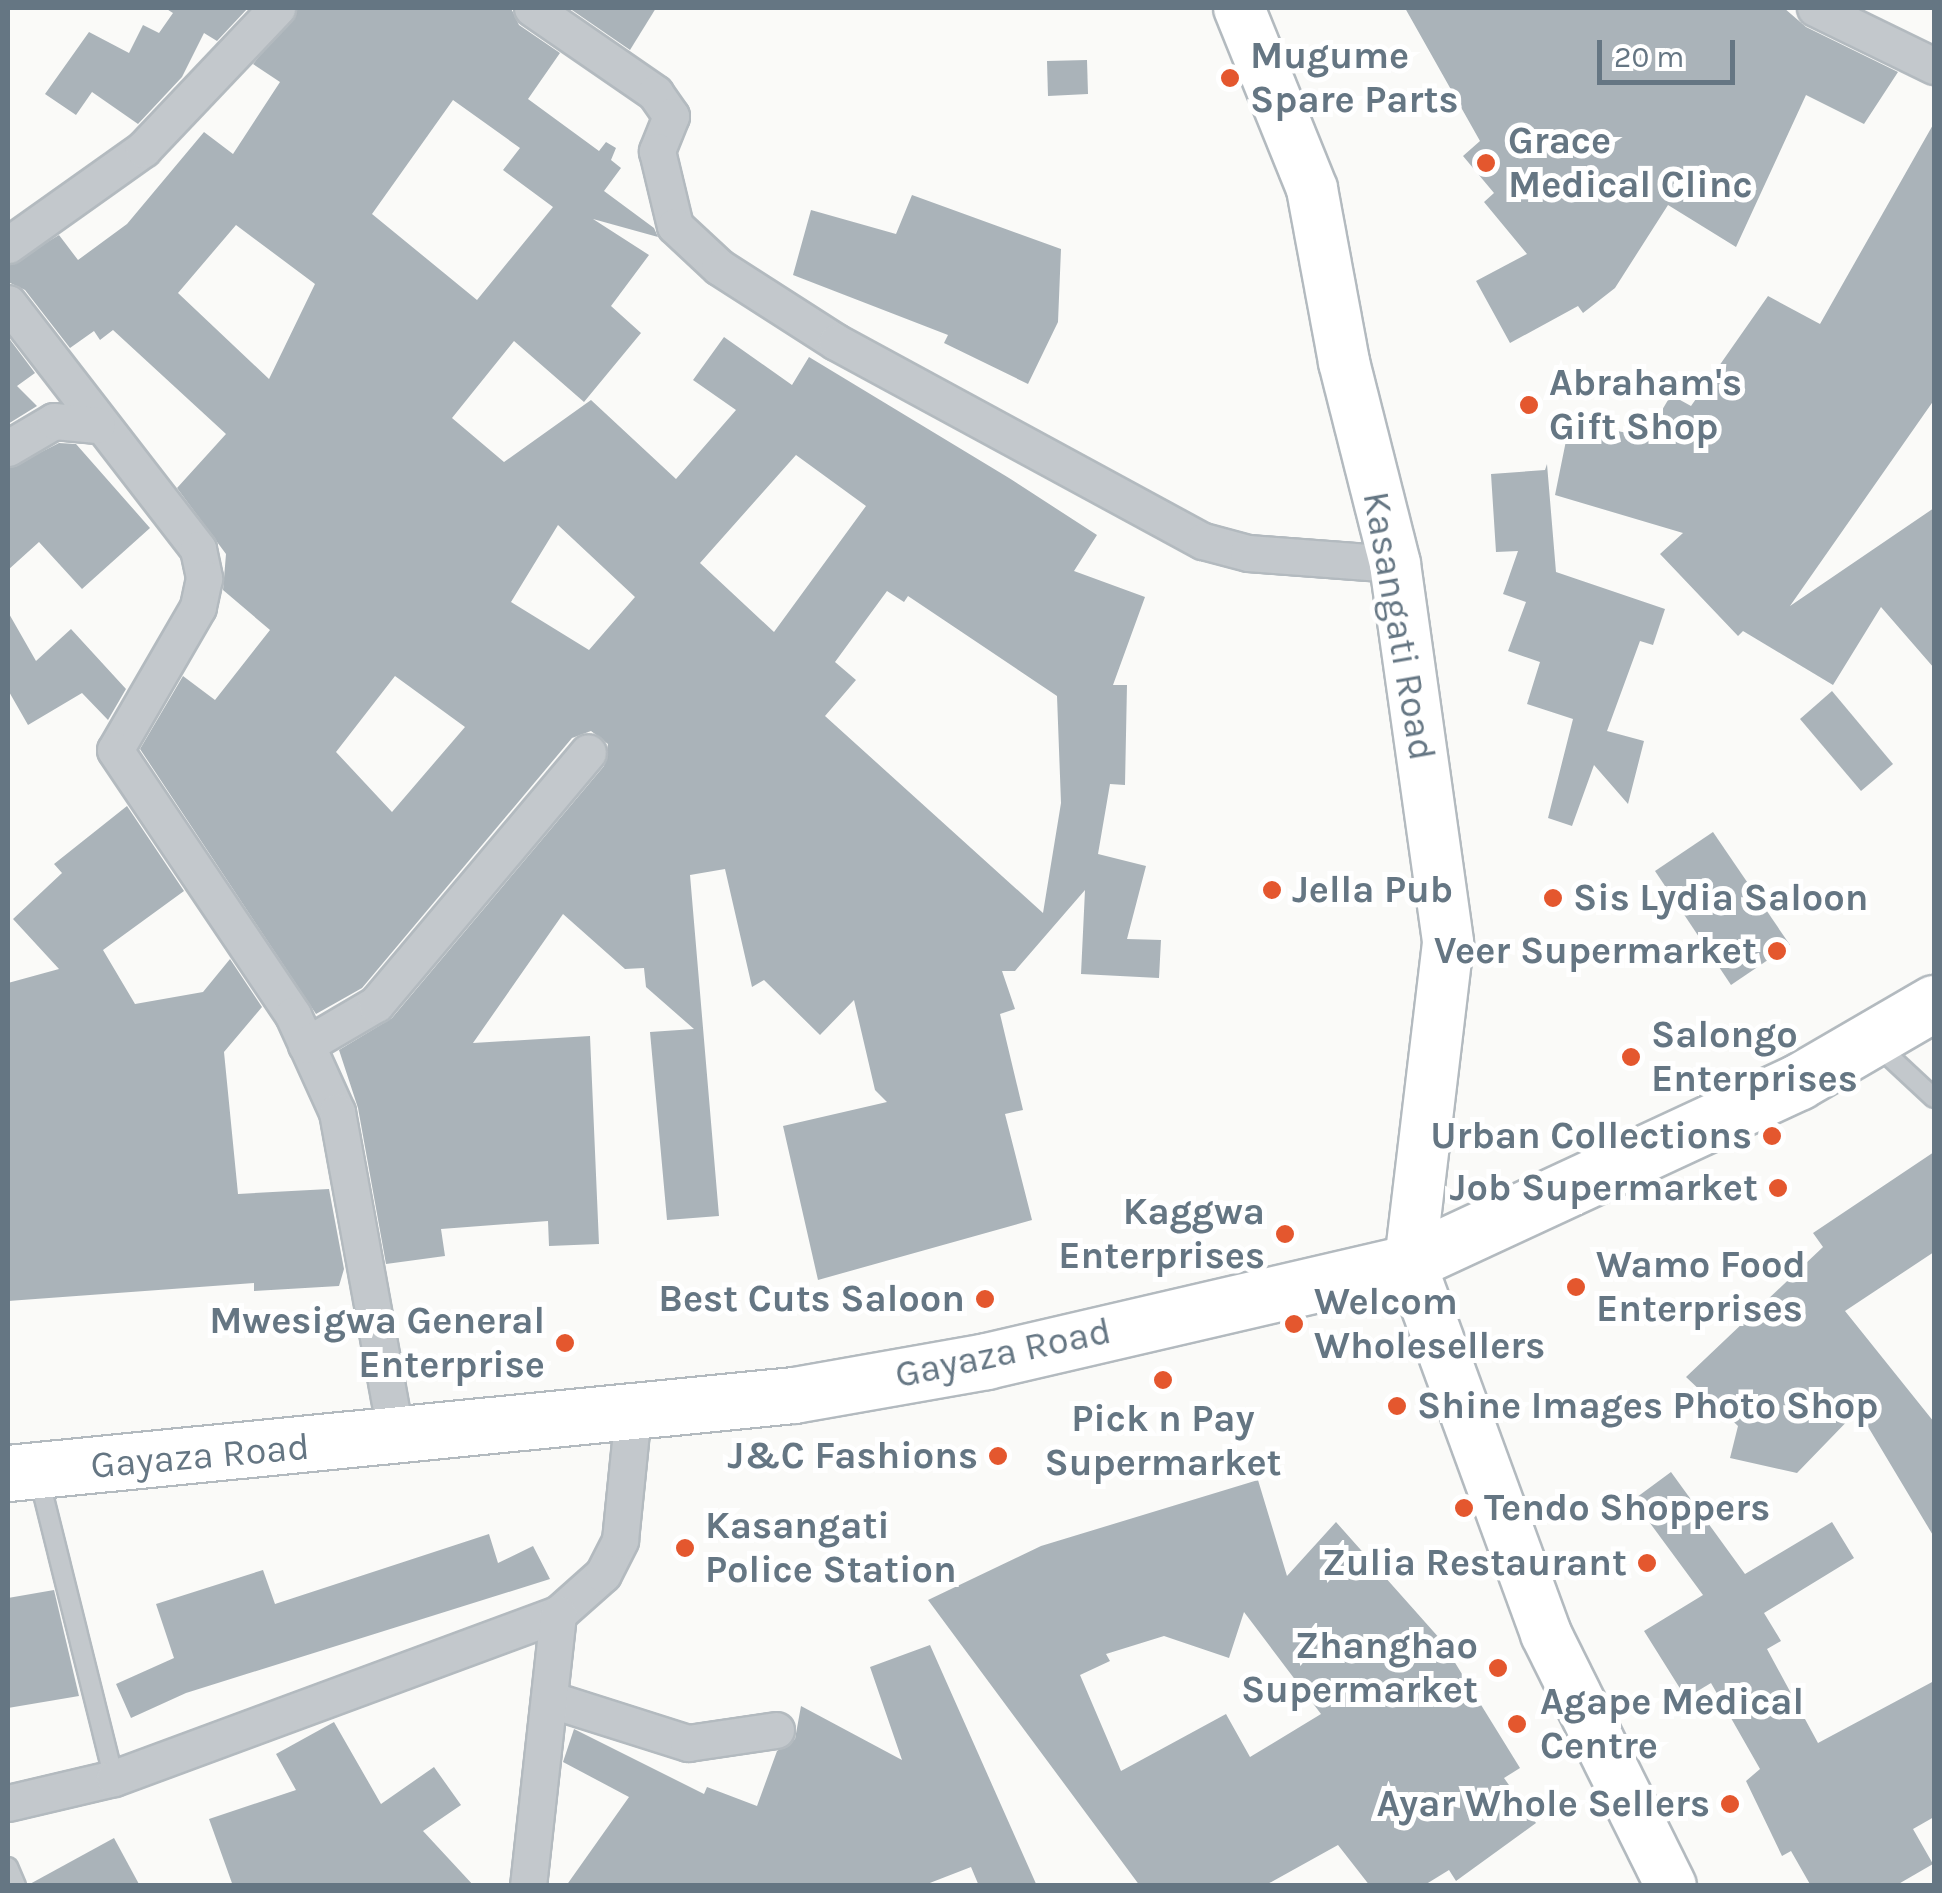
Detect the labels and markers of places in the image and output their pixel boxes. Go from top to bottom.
place label: Mugume Spare Parts [1250,33,1459,122]
marker: Mugume Spare Parts [1219,67,1241,89]
place label: Grace Medical Clinc [1508,118,1753,208]
marker: Grace Medical Clinc [1473,150,1499,176]
place label: Abraham's Gift Shop [1549,360,1742,449]
marker: Abraham's Gift Shop [1518,394,1540,416]
place label: Jella Pub [1292,867,1453,913]
place label: Sis Lydia Saloon [1573,875,1868,921]
marker: Jella Pub [1261,879,1283,901]
marker: Sis Lydia Saloon [1542,887,1564,909]
place label: Veer Supermarket [1434,928,1757,974]
marker: Veer Supermarket [1766,940,1788,962]
place label: Salongo Enterprises [1651,1012,1858,1102]
marker: Salongo Enterprises [1620,1046,1642,1068]
place label: Urban Collections [1430,1113,1752,1159]
marker: Urban Collections [1761,1125,1783,1147]
place label: Job Supermarket [1450,1165,1758,1211]
marker: Job Supermarket [1767,1177,1789,1199]
place label: Kaggwa Enterprises [1058,1189,1265,1278]
marker: Kaggwa Enterprises [1274,1223,1296,1245]
place label: Wamo Food Enterprises [1596,1242,1806,1332]
place label: Best Cuts Saloon [658,1276,965,1322]
marker: Wamo Food Enterprises [1565,1276,1587,1298]
place label: Welcom Wholesellers [1314,1279,1545,1368]
marker: Best Cuts Saloon [974,1288,996,1310]
place label: Mwesigwa General Enterprise [209,1298,545,1388]
marker: Welcom Wholesellers [1283,1313,1305,1335]
marker: Mwesigwa General Enterprise [554,1332,576,1354]
marker: Pick n Pay Supermarket [1152,1369,1174,1391]
place label: Shine Images Photo Shop [1417,1383,1879,1429]
marker: Shine Images Photo Shop [1386,1395,1408,1417]
place label: Pick n Pay Supermarket [1044,1396,1282,1486]
place label: J&C Fashions [727,1433,978,1479]
marker: J&C Fashions [987,1445,1009,1467]
place label: Tendo Shoppers [1484,1485,1770,1531]
marker: Tendo Shoppers [1453,1497,1475,1519]
place label: Kasangati Police Station [705,1503,957,1592]
marker: Kasangati Police Station [674,1537,696,1559]
place label: Zulia Restaurant [1322,1540,1627,1586]
marker: Zulia Restaurant [1636,1552,1658,1574]
place label: Zhanghao Supermarket [1241,1623,1478,1712]
marker: Zhanghao Supermarket [1487,1657,1509,1679]
place label: Agape Medical Centre [1540,1679,1804,1768]
marker: Agape Medical Centre [1504,1711,1530,1737]
place label: Ayar Whole Sellers [1376,1781,1710,1827]
marker: Ayar Whole Sellers [1719,1793,1741,1815]

